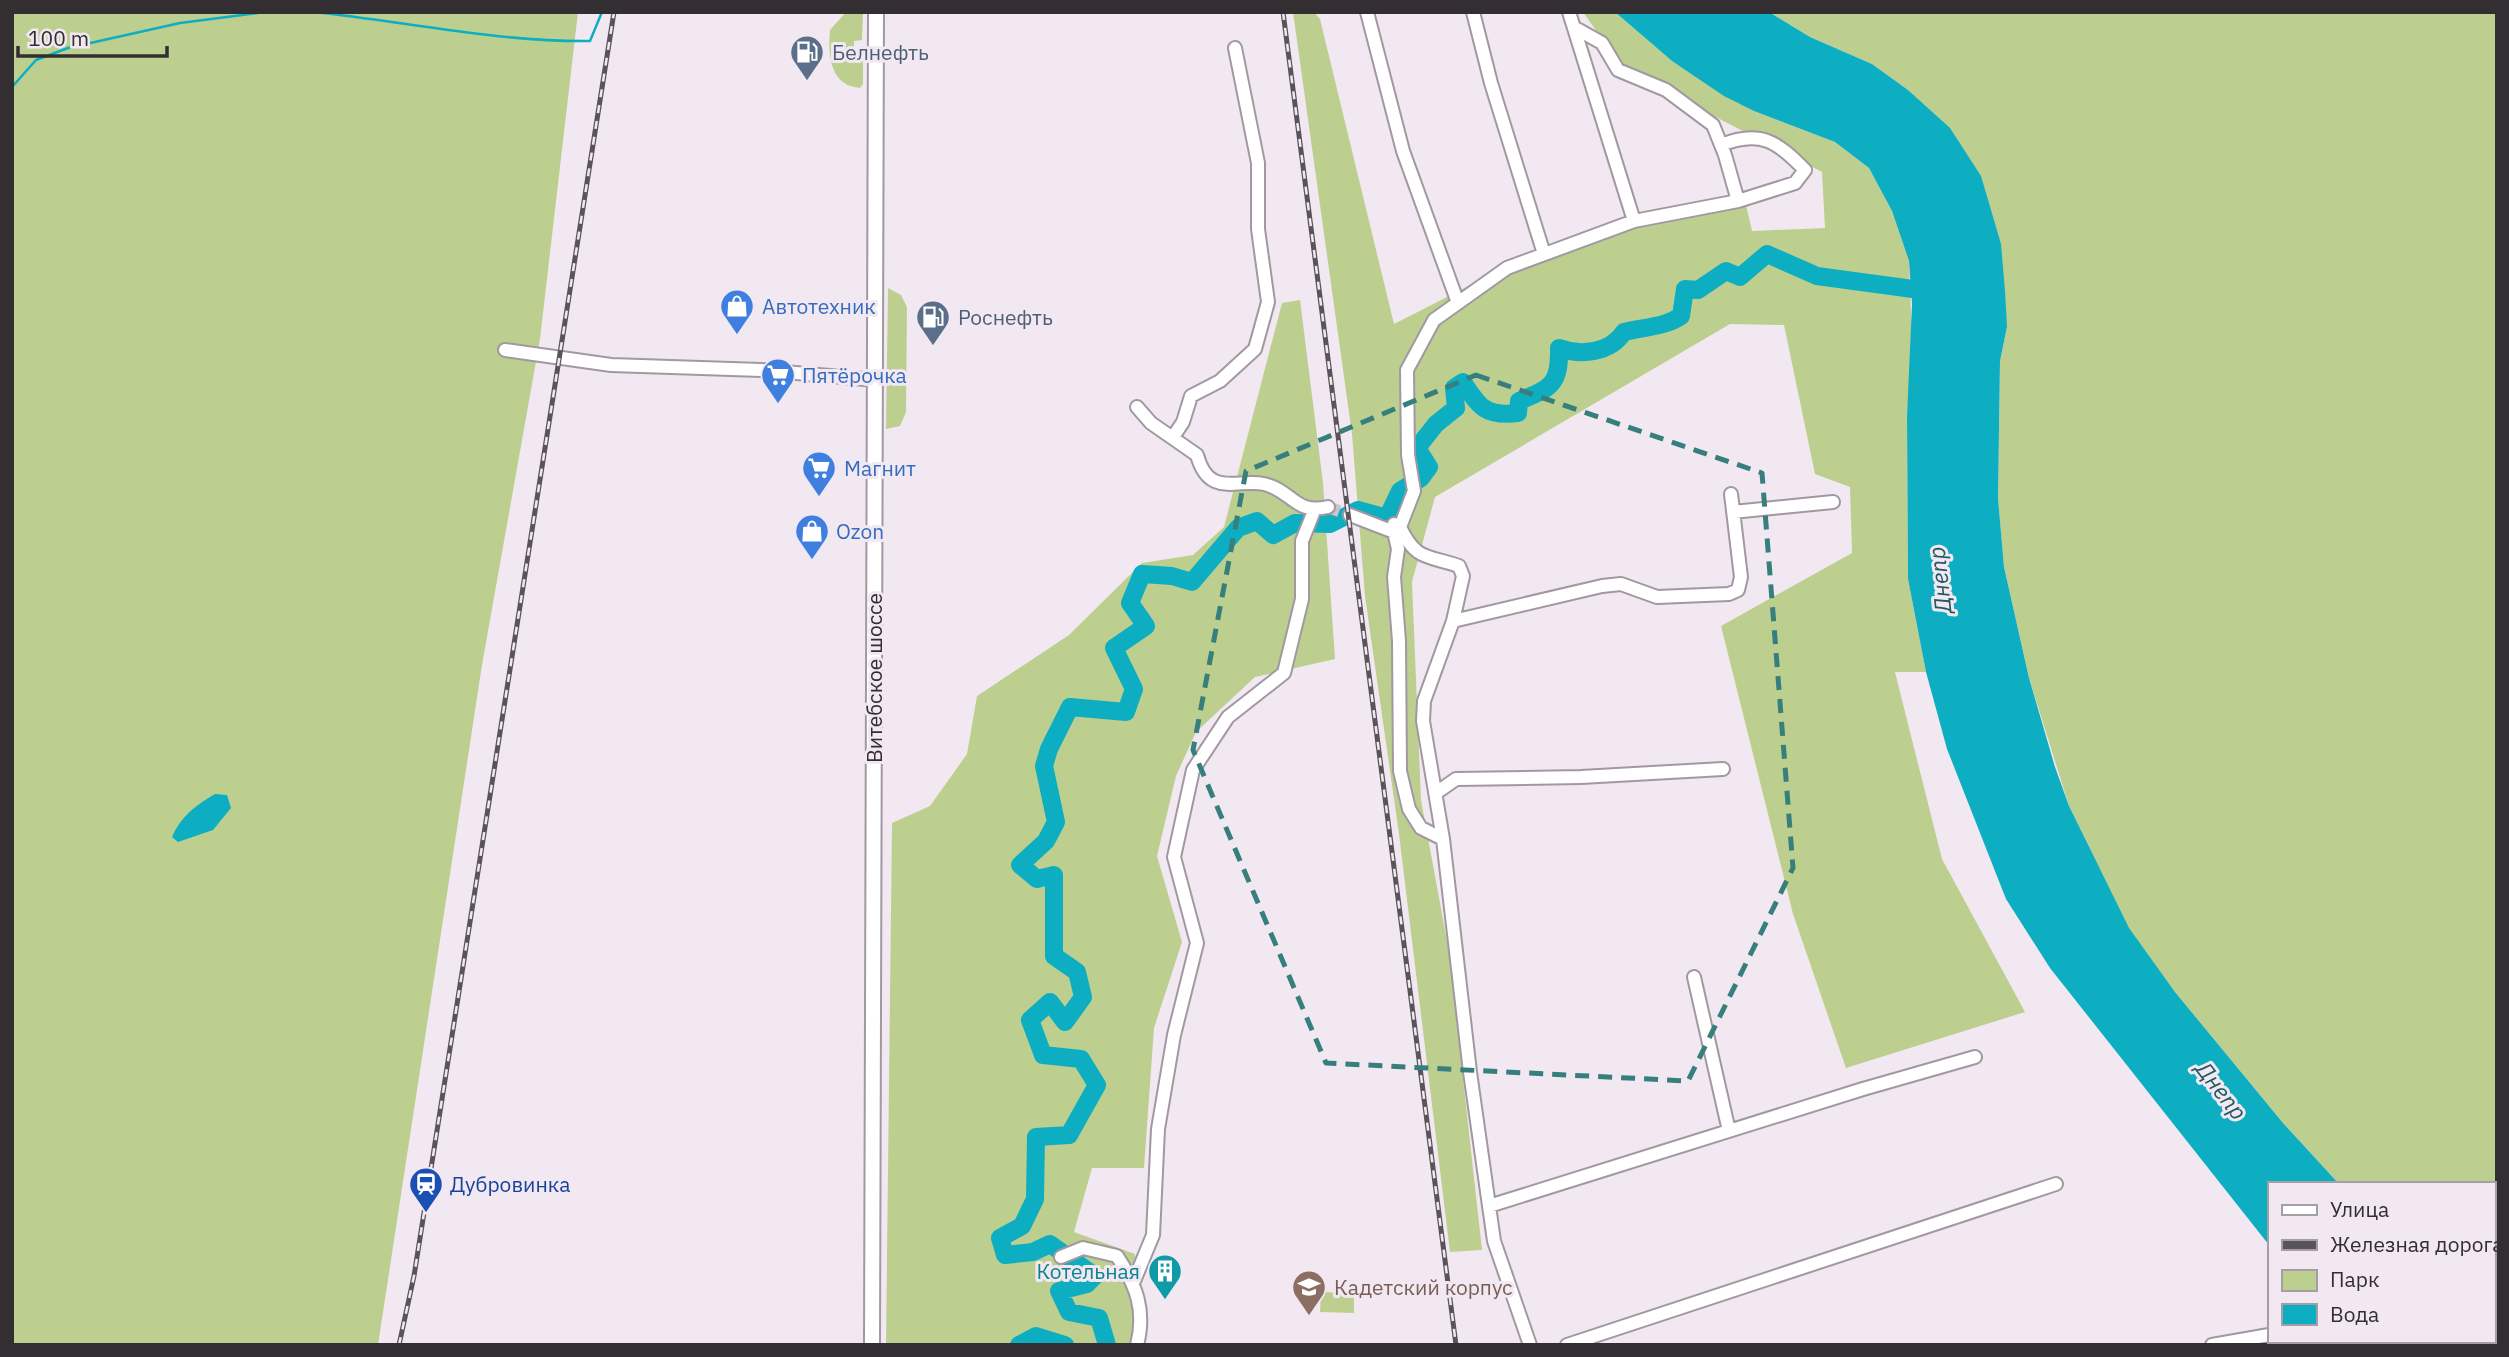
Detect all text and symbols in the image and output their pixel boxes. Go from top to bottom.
scale bar [18,14,166,58]
text: 100 m [28,24,89,52]
fuel station icon: Белнефть [788,33,826,82]
place label: Белнефть [832,38,929,66]
shop icon: Автотехник [718,287,756,336]
place label: Автотехник [762,292,876,320]
fuel station icon: Роснефть [914,298,952,347]
place label: Роснефть [958,303,1053,331]
supermarket icon: Пятёрочка [759,356,797,405]
place label: Пятёрочка [802,361,907,389]
supermarket icon: Магнит [800,449,838,498]
place label: Магнит [844,454,916,482]
shop icon: Ozon [793,512,831,561]
place label: Ozon [836,517,884,545]
water label: Днепр [1921,545,1958,617]
street label: Витебское шоссе [860,593,888,763]
water label: Днепр [2188,1053,2254,1125]
station icon: Дубровинка [407,1165,445,1214]
place label: Дубровинка [450,1170,570,1198]
legend [2268,1182,2495,1343]
text: Улица [2330,1195,2389,1223]
text: Железная дорога [2330,1230,2503,1258]
building icon: Котельная [1146,1252,1184,1301]
place label: Котельная [1036,1257,1140,1285]
text: Парк [2330,1265,2380,1293]
school or university icon: Кадетский корпус [1290,1268,1328,1317]
place label: Кадетский корпус [1334,1273,1513,1301]
text: Вода [2330,1300,2379,1328]

